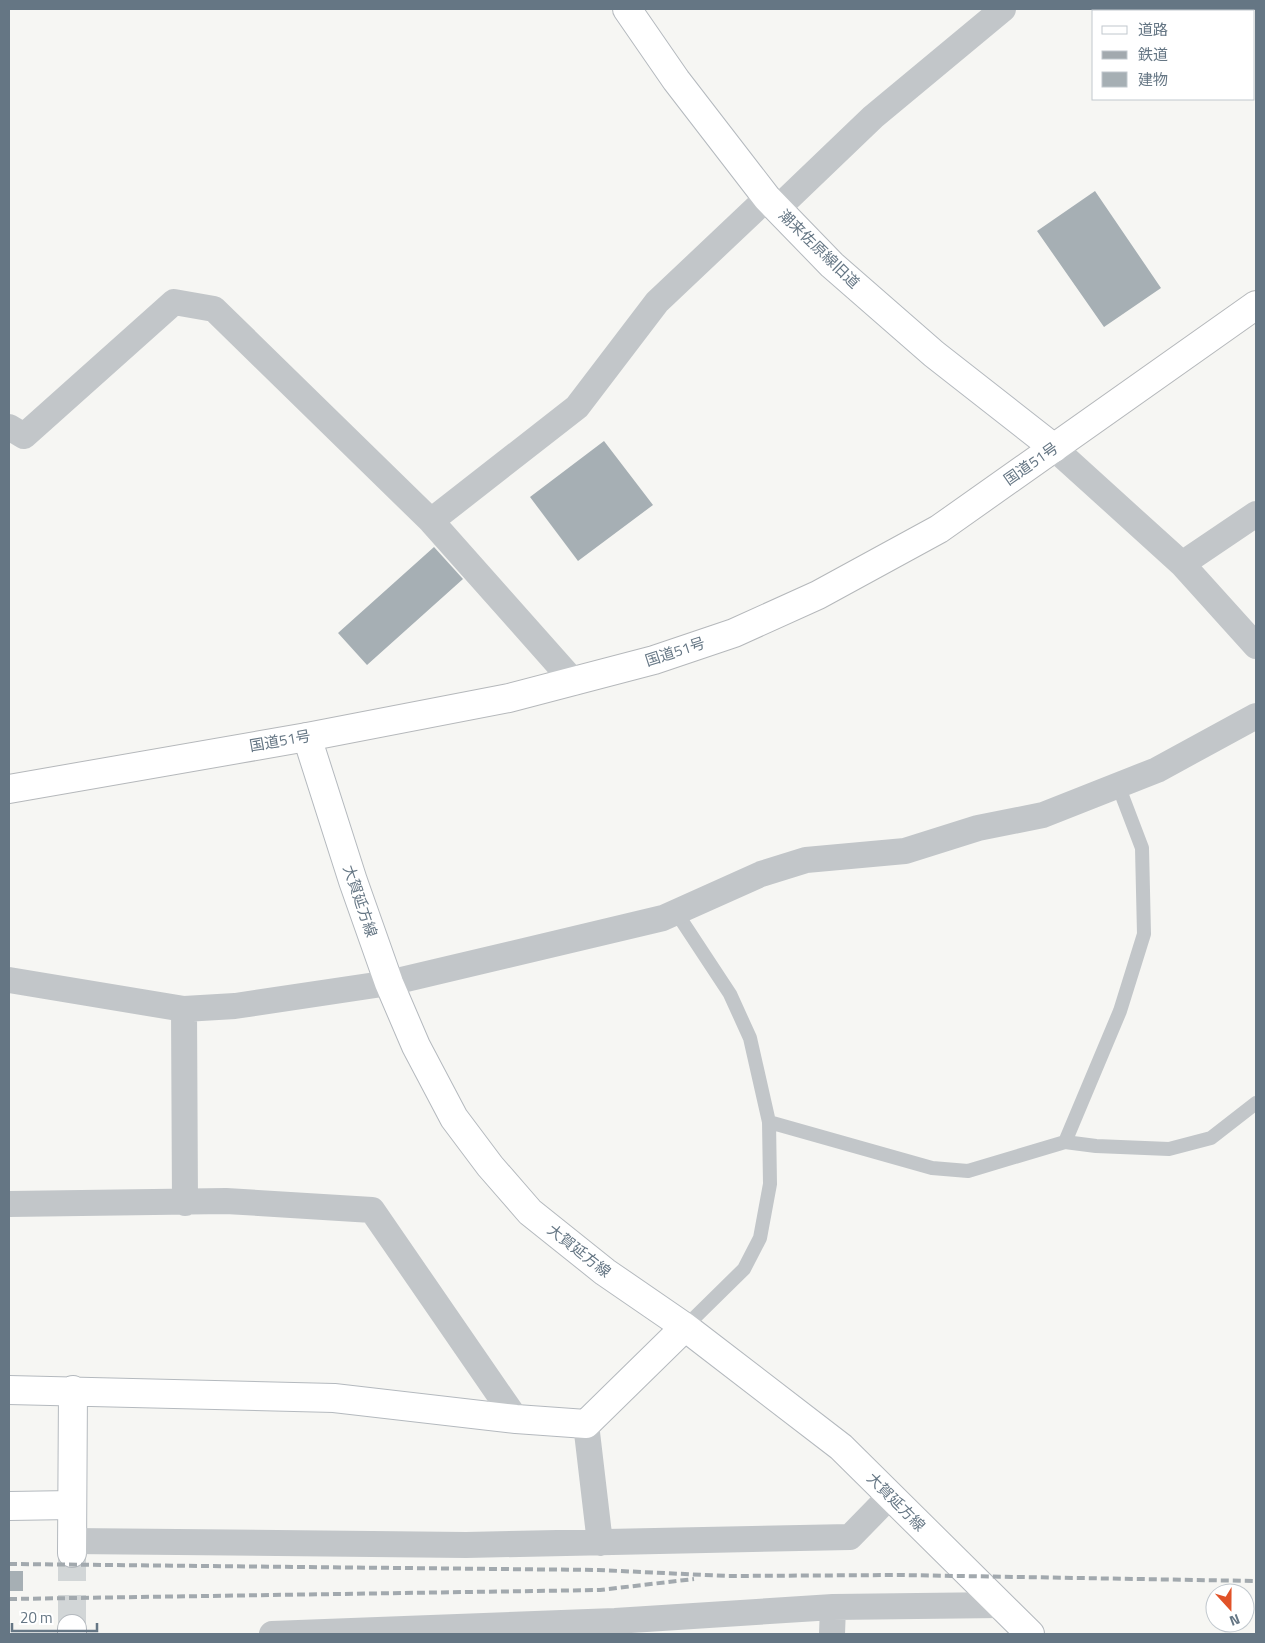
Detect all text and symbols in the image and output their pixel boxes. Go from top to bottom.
legend [1092,10,1255,100]
text: 道路 [1138,18,1168,41]
text: 鉄道 [1138,43,1168,66]
text: 建物 [1138,68,1168,91]
street label: 潮来佐原線旧道 [774,204,865,293]
street label: 国道51号 [999,436,1063,491]
street label: 国道51号 [642,631,708,672]
street label: 国道51号 [247,724,312,757]
street label: 大賀延方線 [337,862,384,940]
street label: 大賀延方線 [543,1218,616,1283]
street label: 大賀延方線 [862,1467,931,1536]
north arrow [1205,1583,1255,1633]
scale bar [12,1600,98,1632]
text: 20 m [20,1606,53,1629]
text: N [1227,1609,1243,1632]

